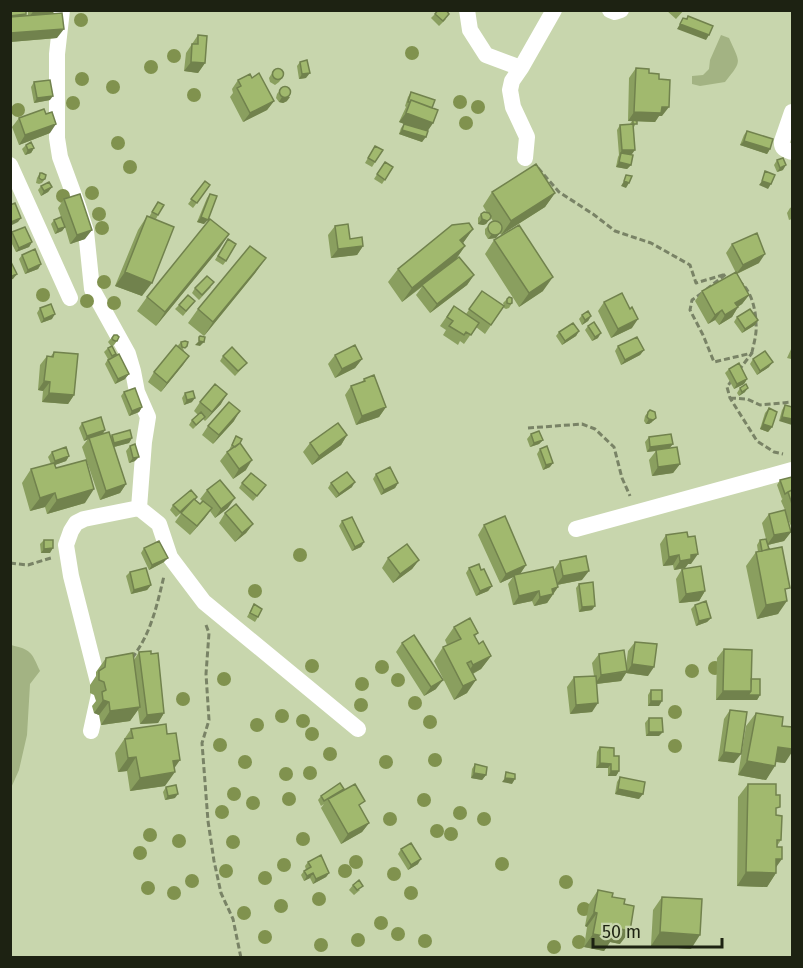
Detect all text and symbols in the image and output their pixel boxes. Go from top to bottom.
scale bar [593,911,722,949]
text: 50 m [602,921,641,943]

